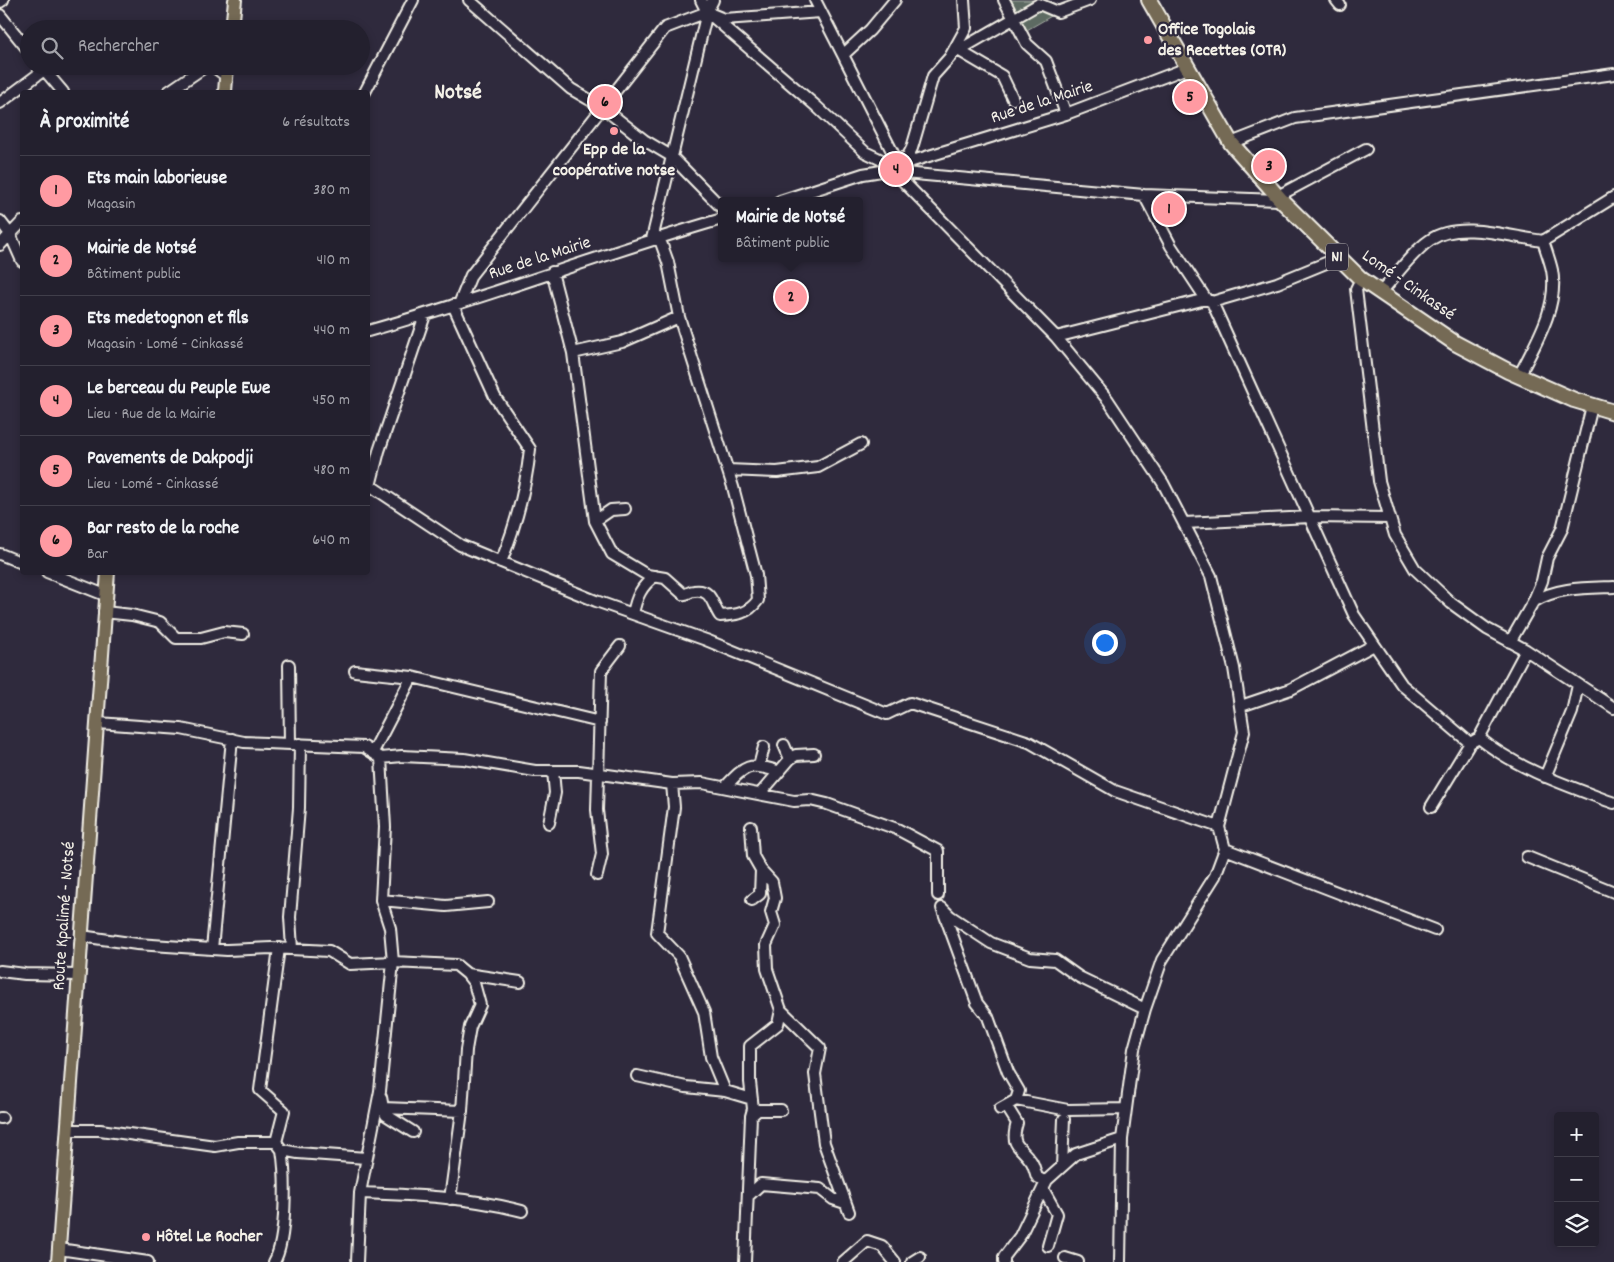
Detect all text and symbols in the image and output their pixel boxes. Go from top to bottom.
place label: Office Togolais des Recettes (OTR) [1158,18,1287,64]
search box [20,20,370,75]
icon: search [38,34,66,62]
text: Rechercher [78,34,159,61]
marker: Office Togolais des Recettes (OTR) [1142,34,1154,46]
street label: Rue de la Mairie [988,75,1096,131]
district label: Notsé [434,78,482,109]
pin: 5 [1174,78,1206,116]
pin: 6 [589,83,621,121]
text: À proximité [40,108,129,138]
text: 6 résultats [282,111,350,134]
marker: Epp de la coopérative notse [608,125,620,137]
place label: Epp de la coopérative notse [553,138,675,184]
pin: 3 [1253,147,1285,185]
pin: 4 [880,150,912,188]
text: Ets main laborieuse [87,166,227,193]
text: 1 [54,179,58,202]
text: 380 m [313,179,350,202]
pin: 1 [1153,190,1185,228]
text: Magasin [87,193,135,216]
popup [718,197,863,262]
text: Mairie de Notsé [736,205,845,232]
street label: Rue de la Mairie [486,231,594,287]
text: Bâtiment public [736,232,830,255]
text: Mairie de Notsé [87,236,196,263]
road number: N1 [1326,243,1348,270]
street label: Lomé - Cinkassé [1356,244,1460,328]
text: 2 [53,249,60,272]
text: 410 m [316,249,350,272]
text: Bâtiment public [87,263,181,286]
pin: 2 [775,278,807,316]
text: Ets medetognon et fils [87,306,249,333]
text: 3 [52,319,60,342]
text: 440 m [313,319,350,342]
text: Magasin · Lomé - Cinkassé [87,333,243,356]
text: Le berceau du Peuple Ewe [87,376,270,403]
text: 4 [53,389,59,412]
text: 450 m [313,389,350,412]
text: Lieu · Rue de la Mairie [87,403,216,426]
text: Pavements de Dakpodji [87,446,253,473]
text: 5 [52,459,60,482]
text: 480 m [314,459,350,482]
text: Lieu · Lomé - Cinkassé [87,473,218,496]
text: Bar resto de la roche [87,516,239,543]
text: 6 [52,529,60,552]
text: 640 m [312,529,350,552]
text: Bar [87,543,108,566]
your location [1092,630,1118,656]
street label: Route Kpalimé - Notsé [47,840,83,991]
map controls [1554,1112,1599,1247]
button: + [1554,1112,1599,1157]
button: − [1554,1157,1599,1202]
button: layers [1554,1202,1599,1247]
place label: Hôtel Le Rocher [156,1225,263,1250]
marker: Hôtel Le Rocher [140,1231,152,1243]

